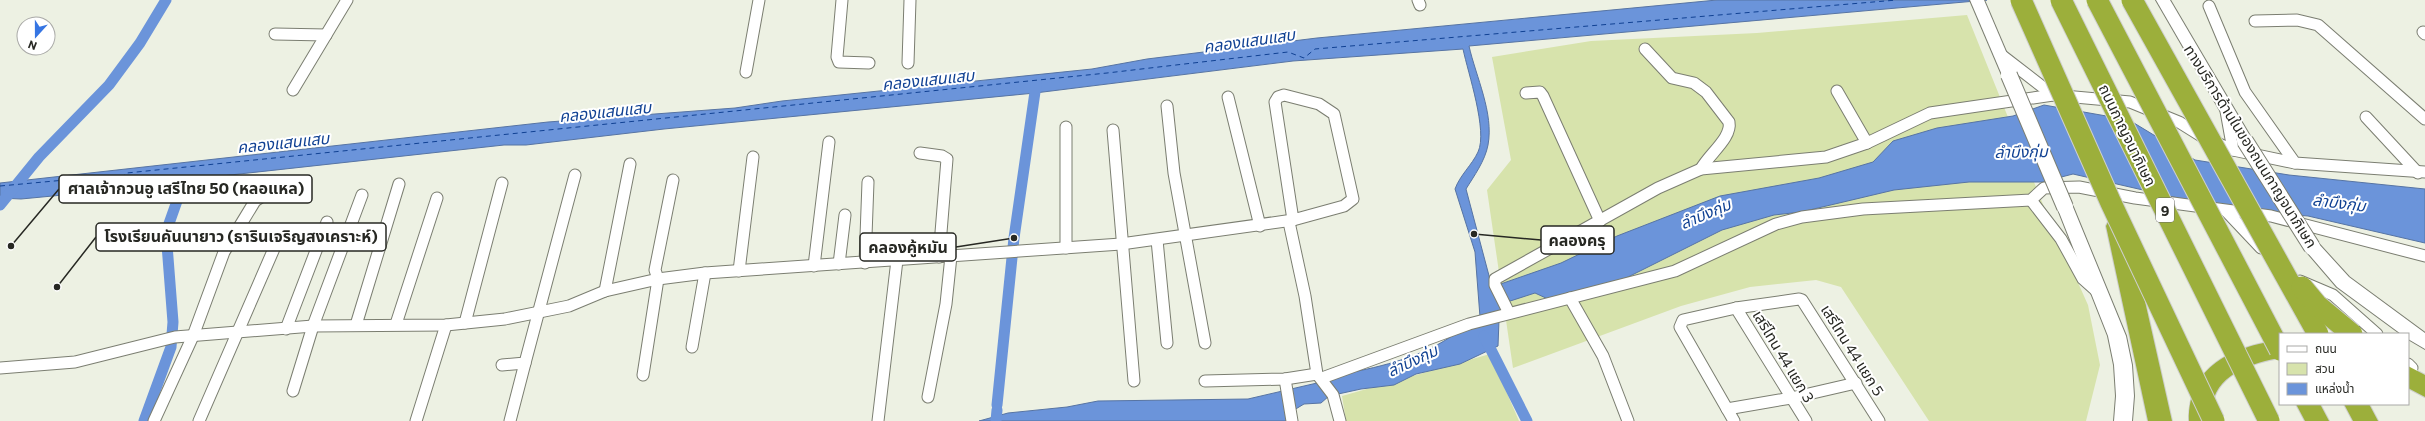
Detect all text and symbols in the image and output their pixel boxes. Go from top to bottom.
north arrow [16,16,56,56]
water label: คลองแสนแสบ [1202,24,1297,56]
text: N [26,38,38,53]
street label: ทางบริการด้านในของถนนกาญจนาภิเษก [2181,41,2321,251]
water label: คลองแสนแสบ [881,65,976,93]
street label: ถนนกาญจนาภิเษก [2096,81,2160,189]
water label: คลองแสนแสบ [558,97,653,125]
water label: คลองแสนแสบ [236,128,331,156]
water label: ลำบึงกุ่ม [1994,141,2049,163]
callout: ศาลเจ้ากวนอู เสรีไทย 50 (หลอแหล) [59,175,312,203]
text: ศาลเจ้ากวนอู เสรีไทย 50 (หลอแหล) [68,178,304,199]
water label: ลำบึงกุ่ม [2311,189,2368,217]
water label: ลำบึงกุ่ม [1677,193,1735,234]
road number: 9 [2156,198,2174,222]
callout: โรงเรียนคันนายาว (ธารินเจริญสงเคราะห์) [96,223,386,251]
text: โรงเรียนคันนายาว (ธารินเจริญสงเคราะห์) [104,226,378,245]
callout: คลองครุ [1541,226,1614,254]
text: คลองครุ [1548,230,1606,250]
callout: คลองคู้หมัน [860,233,956,261]
text: คลองคู้หมัน [868,237,948,258]
street label: เสรีไทน 44 แยก 5 [1818,301,1888,399]
street label: เสรีไทน 44 แยก 3 [1749,307,1819,405]
legend [2279,333,2409,405]
water label: ลำบึงกุ่ม [1384,340,1442,382]
text: ถนน [2315,341,2337,355]
text: สวน [2315,361,2335,375]
text: แหล่งน้ำ [2315,380,2354,395]

